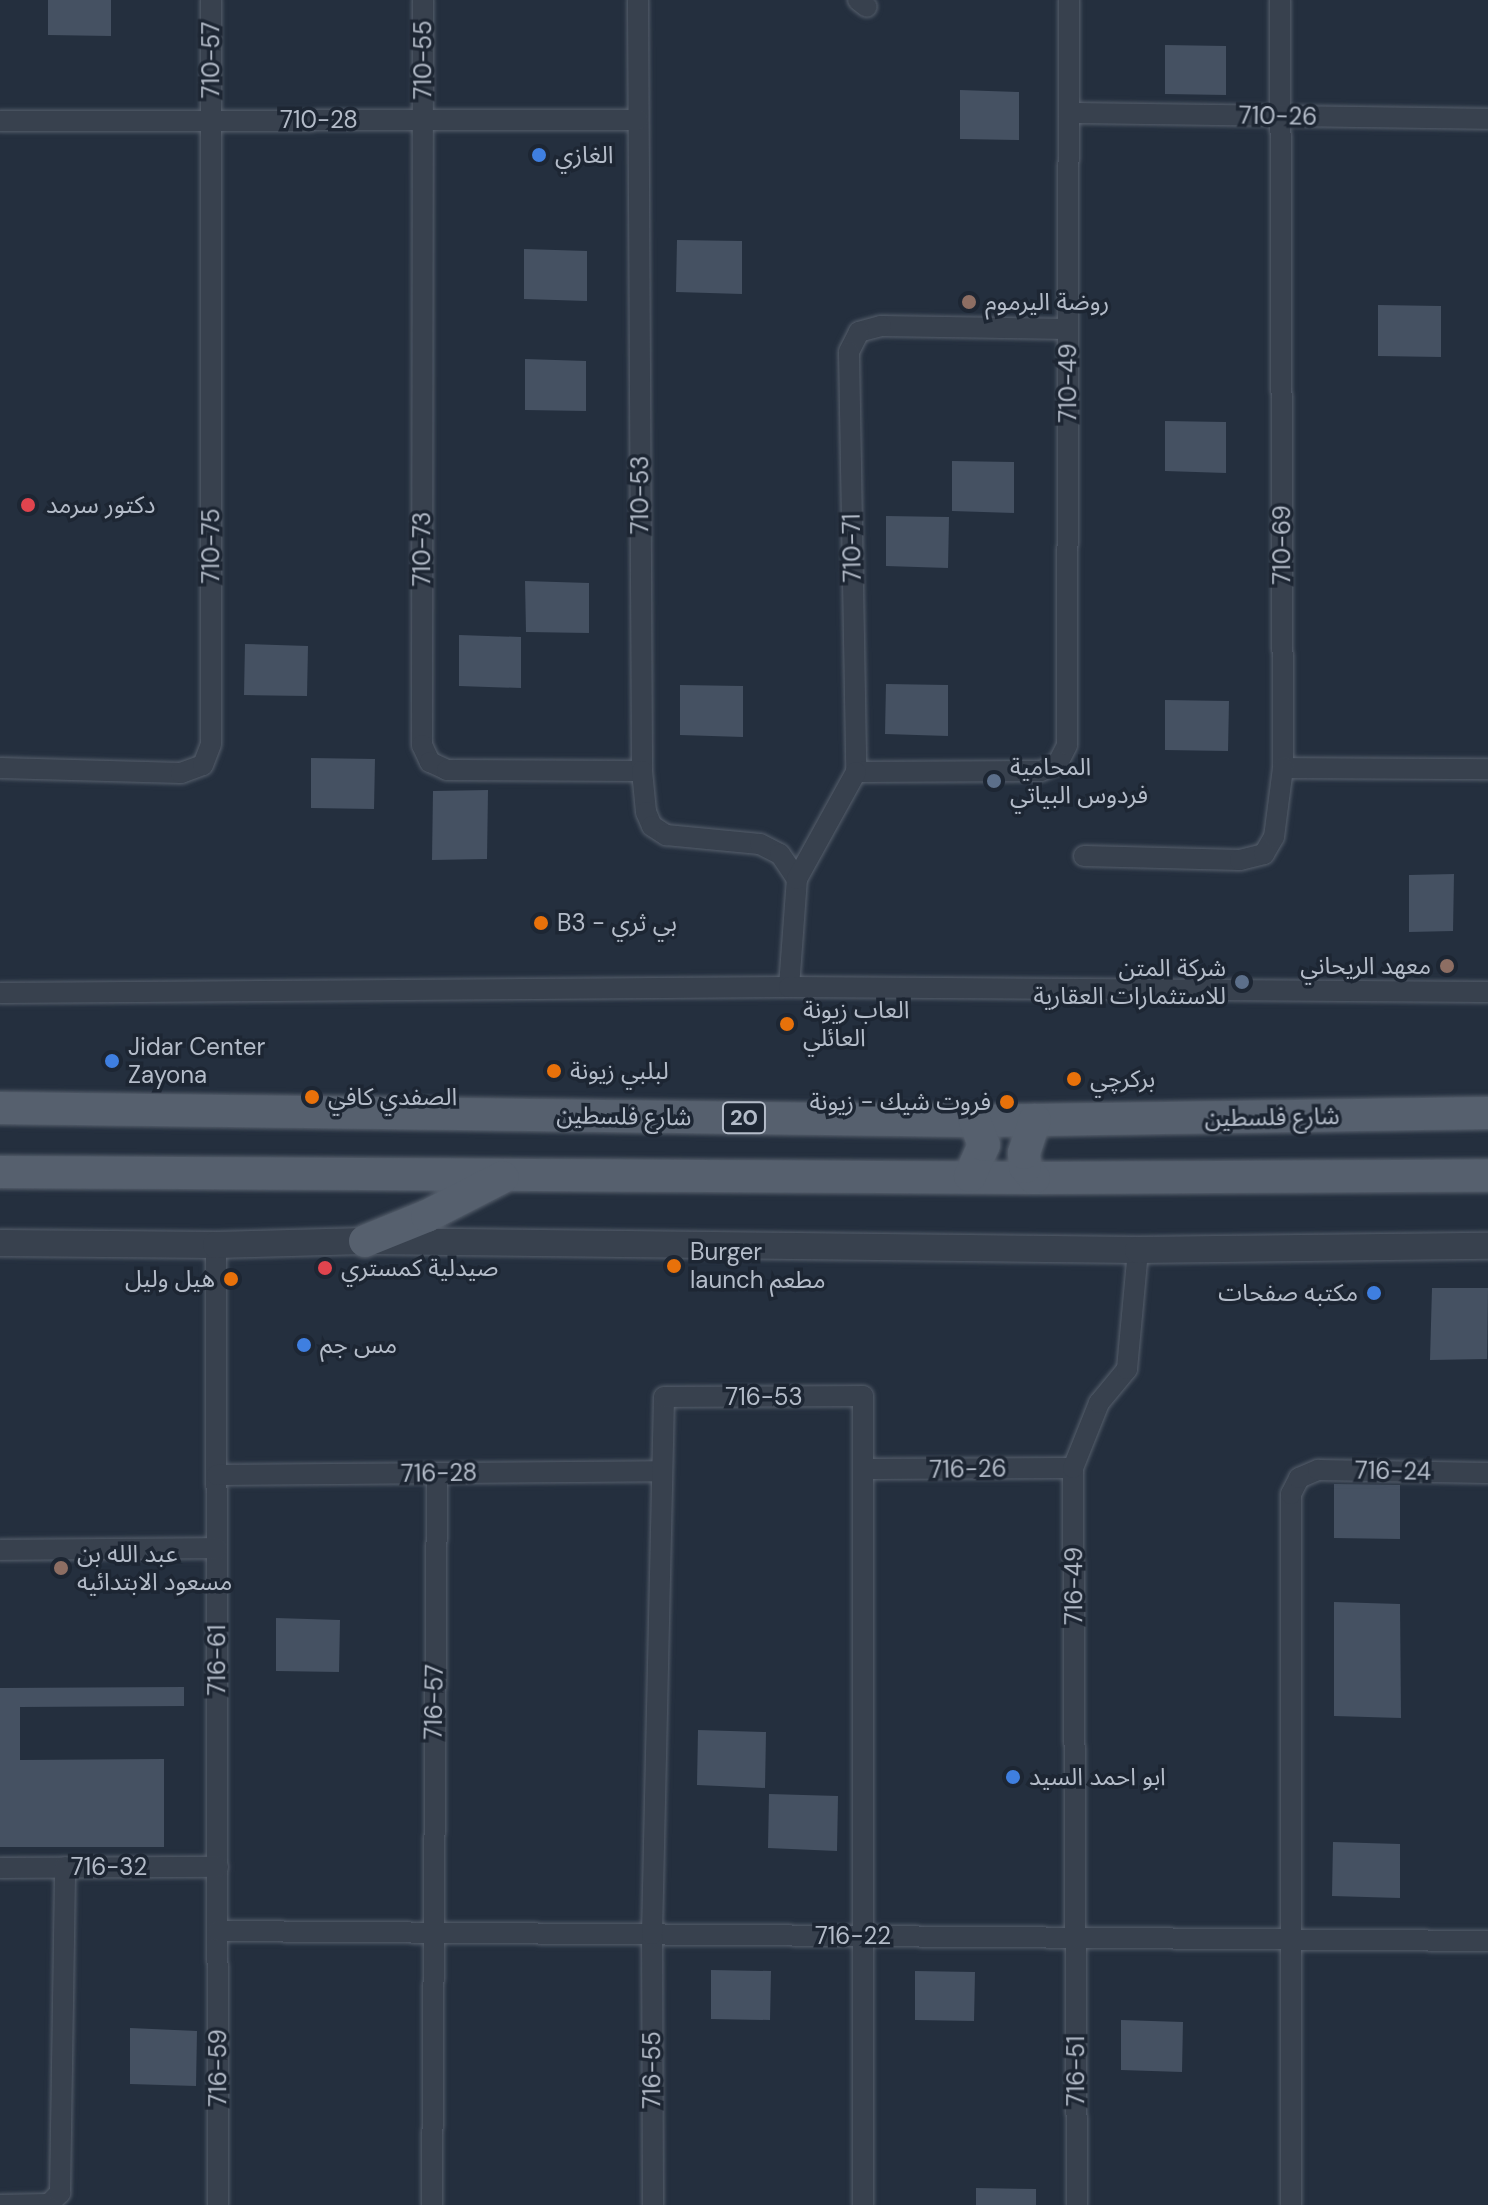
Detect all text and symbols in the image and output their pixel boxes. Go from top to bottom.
street label: 710-55 [409,20,437,100]
street label: 710-57 [197,22,225,98]
street label: 710-26 [1238,101,1318,131]
street label: 710-28 [280,106,358,134]
place label: الغازي [555,141,613,169]
marker: الغازي [530,146,548,164]
place label: روضة اليرموم [985,288,1109,316]
marker: روضة اليرموم [960,293,978,311]
street label: 710-49 [1054,343,1082,423]
street label: 710-53 [626,456,654,534]
place label: دكتور سرمد [46,491,156,519]
marker: دكتور سرمد [17,494,39,516]
street label: 710-69 [1268,505,1296,585]
street label: 710-75 [197,508,225,584]
street label: 710-73 [408,512,436,586]
street label: 710-71 [837,513,867,583]
place label: المحامية فردوس البياتي [1010,753,1148,809]
marker: المحامية فردوس البياتي [985,772,1003,790]
place label: B3 - بي ثري [557,909,677,937]
marker: B3 - بي ثري [532,914,550,932]
place label: معهد الريحاني [1300,952,1431,980]
place label: شركة المتن للاستثمارات العقارية [1033,954,1226,1010]
marker: معهد الريحاني [1438,957,1456,975]
marker: شركة المتن للاستثمارات العقارية [1233,973,1251,991]
place label: العاب زيونة العائلي [803,996,909,1052]
marker: العاب زيونة العائلي [778,1015,796,1033]
place label: Jidar Center Zayona [128,1033,265,1089]
marker: Jidar Center Zayona [103,1052,121,1070]
place label: لبلبي زيونة [570,1057,669,1085]
marker: لبلبي زيونة [545,1062,563,1080]
place label: بركرچي [1090,1065,1155,1093]
marker: بركرچي [1065,1070,1083,1088]
place label: الصفدي كافي [328,1083,457,1111]
marker: الصفدي كافي [303,1088,321,1106]
place label: فروت شيك - زيونة [809,1088,991,1116]
marker: فروت شيك - زيونة [998,1093,1016,1111]
street label: شارع فلسطين [556,1100,692,1132]
road number: 20 [720,1100,768,1136]
street label: شارع فلسطين [1204,1101,1340,1133]
place label: Burger launch مطعم [690,1238,825,1294]
place label: صيدلية كمستري [341,1254,498,1282]
marker: Burger launch مطعم [665,1257,683,1275]
marker: صيدلية كمستري [316,1259,334,1277]
place label: هيل وليل [125,1265,215,1293]
marker: هيل وليل [222,1270,240,1288]
place label: مكتبه صفحات [1218,1279,1358,1307]
marker: مكتبه صفحات [1365,1284,1383,1302]
place label: مس جم [320,1331,397,1359]
marker: مس جم [295,1336,313,1354]
street label: 716-53 [725,1383,803,1411]
street label: 716-26 [929,1454,1007,1484]
street label: 716-24 [1355,1456,1431,1486]
street label: 716-28 [401,1458,477,1488]
place label: عبد الله بن مسعود الابتدائيه [77,1540,232,1596]
street label: 716-49 [1060,1547,1088,1625]
marker: عبد الله بن مسعود الابتدائيه [52,1559,70,1577]
street label: 716-61 [203,1624,231,1696]
street label: 716-57 [419,1664,449,1740]
place label: ابو احمد السيد [1029,1763,1166,1791]
marker: ابو احمد السيد [1004,1768,1022,1786]
street label: 716-32 [71,1853,147,1881]
street label: 716-22 [815,1922,891,1950]
street label: 716-59 [204,2029,232,2107]
street label: 716-55 [638,2031,666,2109]
street label: 716-51 [1062,2036,1090,2106]

